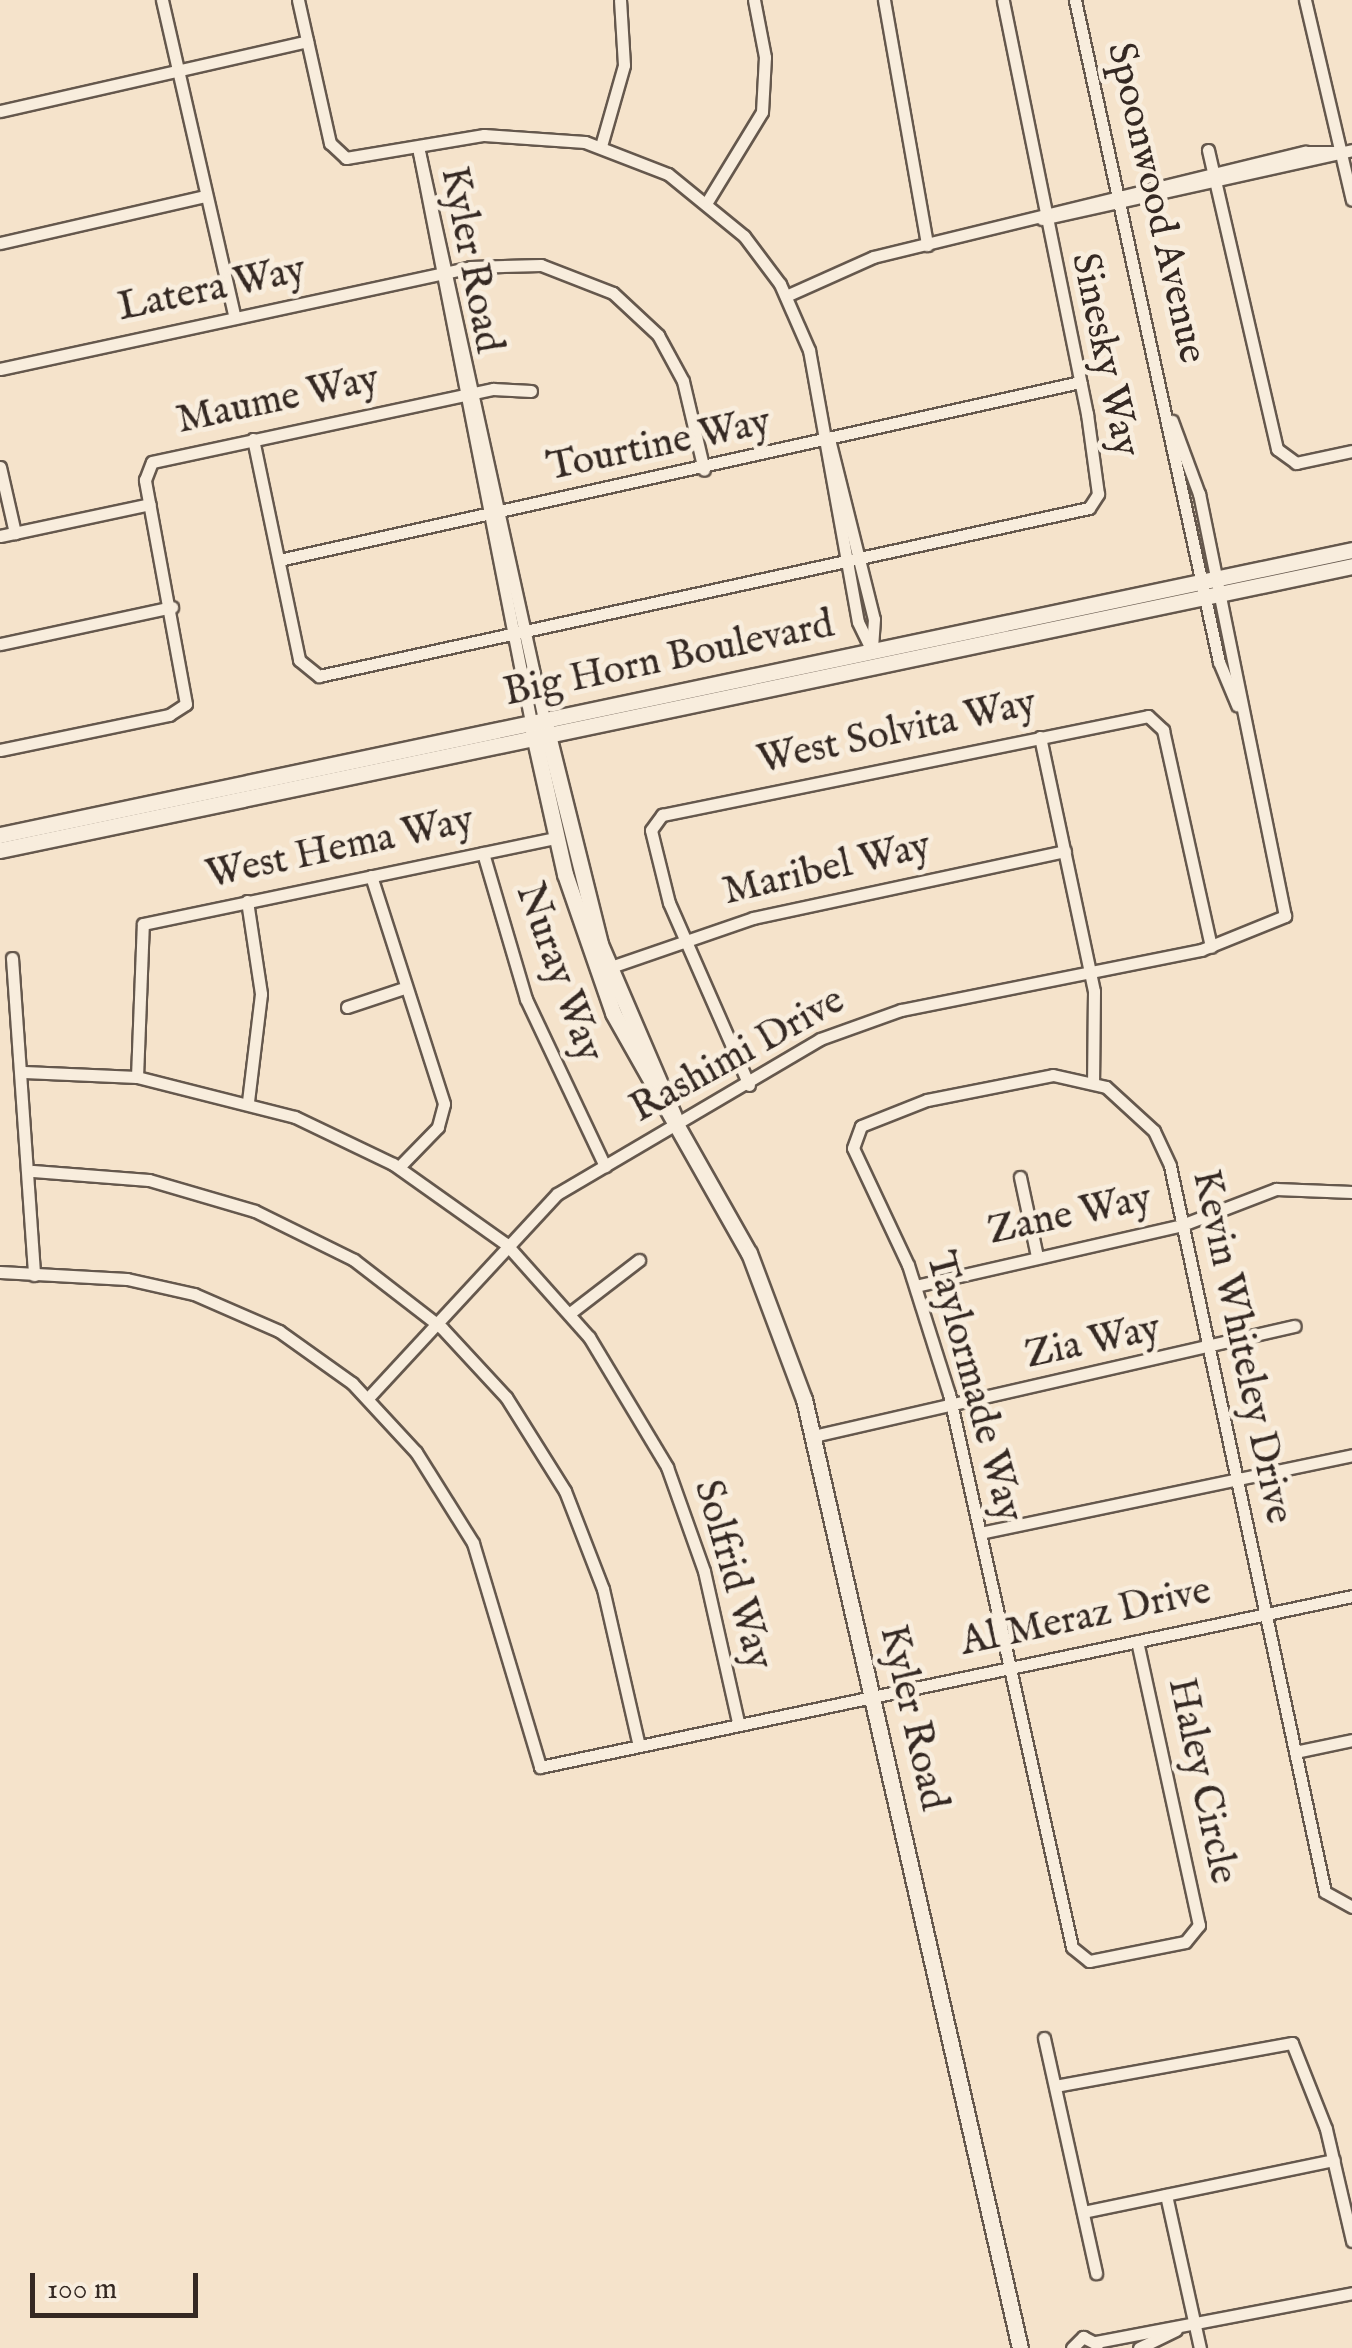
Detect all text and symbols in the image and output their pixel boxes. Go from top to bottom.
street label: Spoonwood Avenue [1095,38,1215,368]
street label: Kyler Road [428,163,512,357]
street label: Latera Way [114,247,310,333]
street label: Sinesky Way [1059,249,1149,461]
street label: Maume Way [172,356,384,446]
street label: Tourtine Way [543,399,775,493]
street label: Big Horn Boulevard [500,602,838,718]
street label: West Solvita Way [753,680,1041,786]
street label: West Hema Way [202,797,478,901]
street label: Maribel Way [718,823,936,917]
street label: Nuray Way [504,877,612,1069]
street label: Rashimi Drive [623,978,853,1134]
street label: Kevin Whiteley Drive [1180,1166,1302,1528]
street label: Zane Way [984,1175,1156,1257]
street label: Taylormade Way [914,1247,1032,1527]
street label: Zia Way [1021,1305,1165,1381]
street label: Solfrid Way [682,1475,782,1675]
street label: Al Meraz Drive [956,1568,1216,1668]
street label: Kyler Road [867,1621,957,1815]
street label: Haley Circle [1156,1674,1246,1888]
scale bar [35,2253,202,2315]
text: 100 m [47,2271,117,2309]

